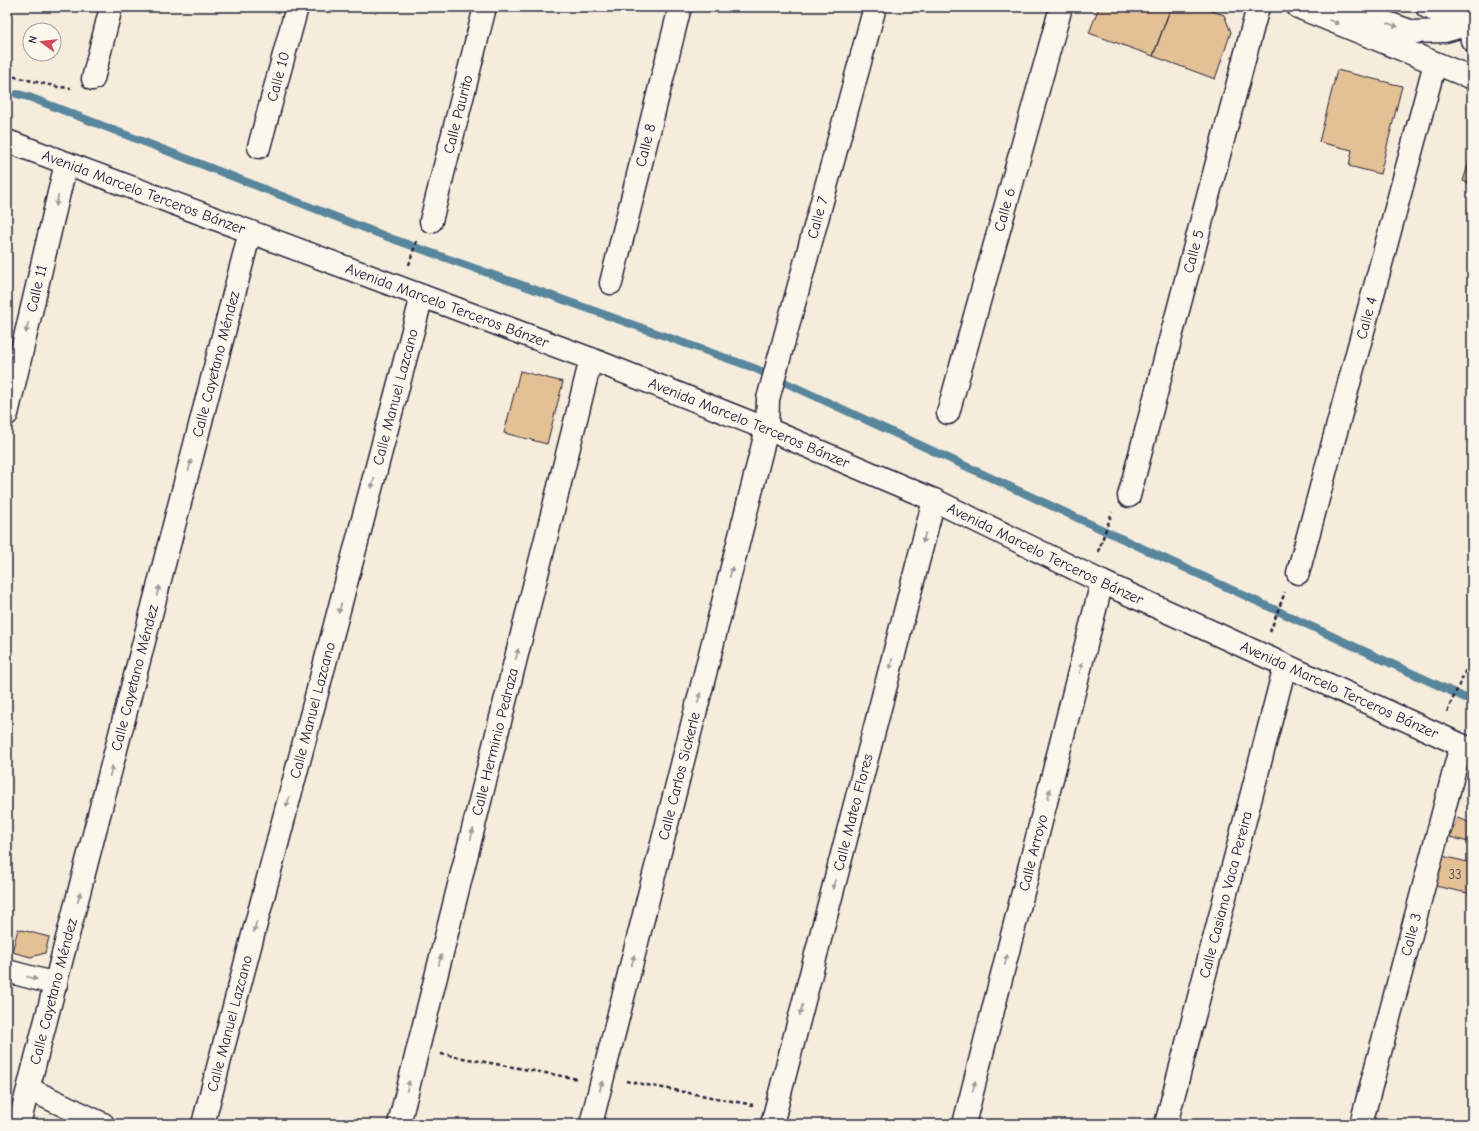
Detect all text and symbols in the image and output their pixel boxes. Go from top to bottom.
one-way arrow [1329,19,1341,25]
north arrow [22,22,62,62]
one-way arrow [1387,22,1399,28]
text: N [26,34,40,45]
street label: Calle 10 [263,49,294,104]
street label: Calle Paurito [439,73,476,156]
street label: Calle 8 [631,122,659,169]
street label: Avenida Marcelo Terceros Bánzer [40,146,248,238]
street label: Calle 6 [990,186,1019,233]
street label: Calle 7 [803,194,832,241]
one-way arrow [54,196,60,208]
street label: Calle 5 [1179,228,1208,275]
street label: Avenida Marcelo Terceros Bánzer [343,259,552,352]
street label: Calle 11 [22,263,51,314]
street label: Calle Cayetano Méndez [188,289,243,439]
street label: Calle 4 [1352,295,1381,341]
one-way arrow [24,322,30,334]
street label: Calle Manuel Lazcano [369,327,422,467]
street label: Avenida Marcelo Terceros Bánzer [646,374,853,472]
one-way arrow [187,459,193,471]
one-way arrow [370,477,376,489]
street label: Avenida Marcelo Terceros Bánzer [944,499,1146,609]
one-way arrow [921,532,927,544]
one-way arrow [728,566,734,579]
one-way arrow [155,584,161,596]
street label: Calle Cayetano Méndez [107,602,162,753]
one-way arrow [336,602,342,615]
street label: Avenida Marcelo Terceros Bánzer [1238,637,1441,743]
street label: Calle Manuel Lazcano [286,640,339,780]
one-way arrow [514,647,520,659]
one-way arrow [888,657,894,670]
one-way arrow [1078,661,1084,674]
street label: Calle Herminio Pedraza [468,666,522,818]
one-way arrow [696,692,702,704]
street label: Calle Carlos Sickerle [654,710,704,842]
street label: Calle Mateo Flores [829,752,877,873]
one-way arrow [109,765,115,777]
one-way arrow [1046,787,1052,800]
one-way arrow [285,795,291,808]
street label: Calle Casiano Vaca Pereira [1195,809,1256,980]
street label: Calle Arroyo [1015,812,1052,893]
one-way arrow [469,828,475,840]
house number: 33 [1448,867,1462,882]
one-way arrow [831,879,837,891]
one-way arrow [76,890,82,902]
street label: Calle 3 [1397,911,1425,958]
street label: Calle Cayetano Méndez [26,916,81,1066]
one-way arrow [252,922,258,934]
street label: Calle Manuel Lazcano [203,953,256,1094]
one-way arrow [437,954,443,966]
one-way arrow [630,954,636,966]
one-way arrow [1003,954,1009,966]
one-way arrow [25,975,38,981]
one-way arrow [798,1004,804,1016]
one-way arrow [405,1080,411,1092]
one-way arrow [599,1080,605,1093]
one-way arrow [971,1080,977,1092]

